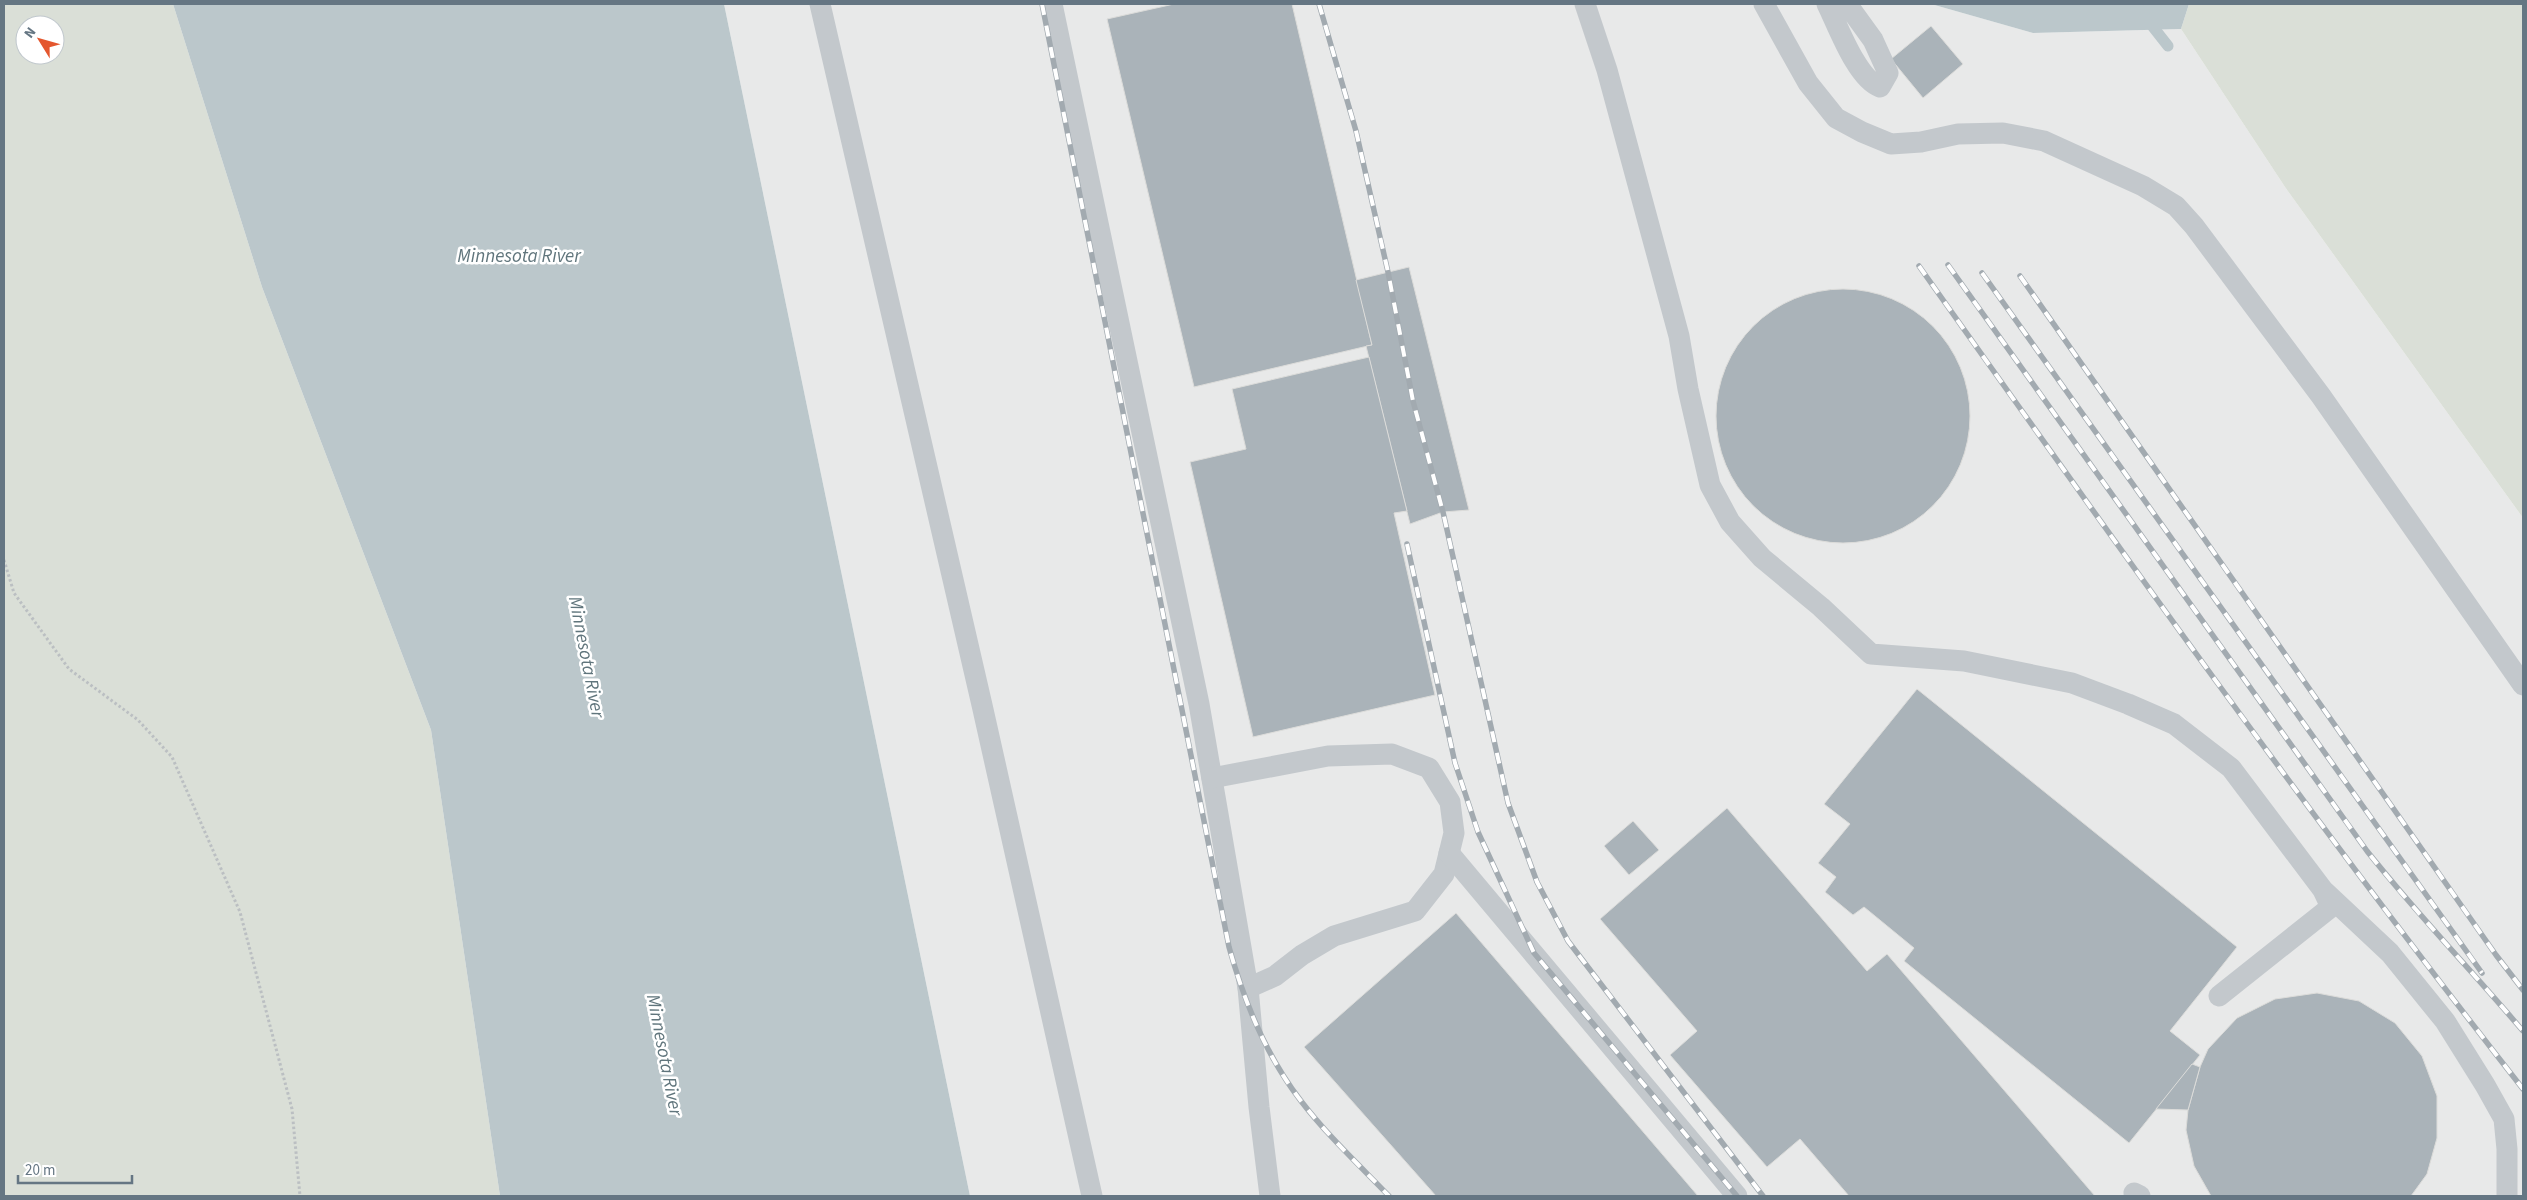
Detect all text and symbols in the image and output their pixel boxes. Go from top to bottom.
north arrow [15,15,65,65]
text: N [20,23,41,43]
water label: Minnesota River [457,243,582,270]
water label: Minnesota River [561,594,611,722]
water label: Minnesota River [639,992,689,1120]
scale bar [18,1152,131,1184]
text: 20 m [25,1160,55,1181]

